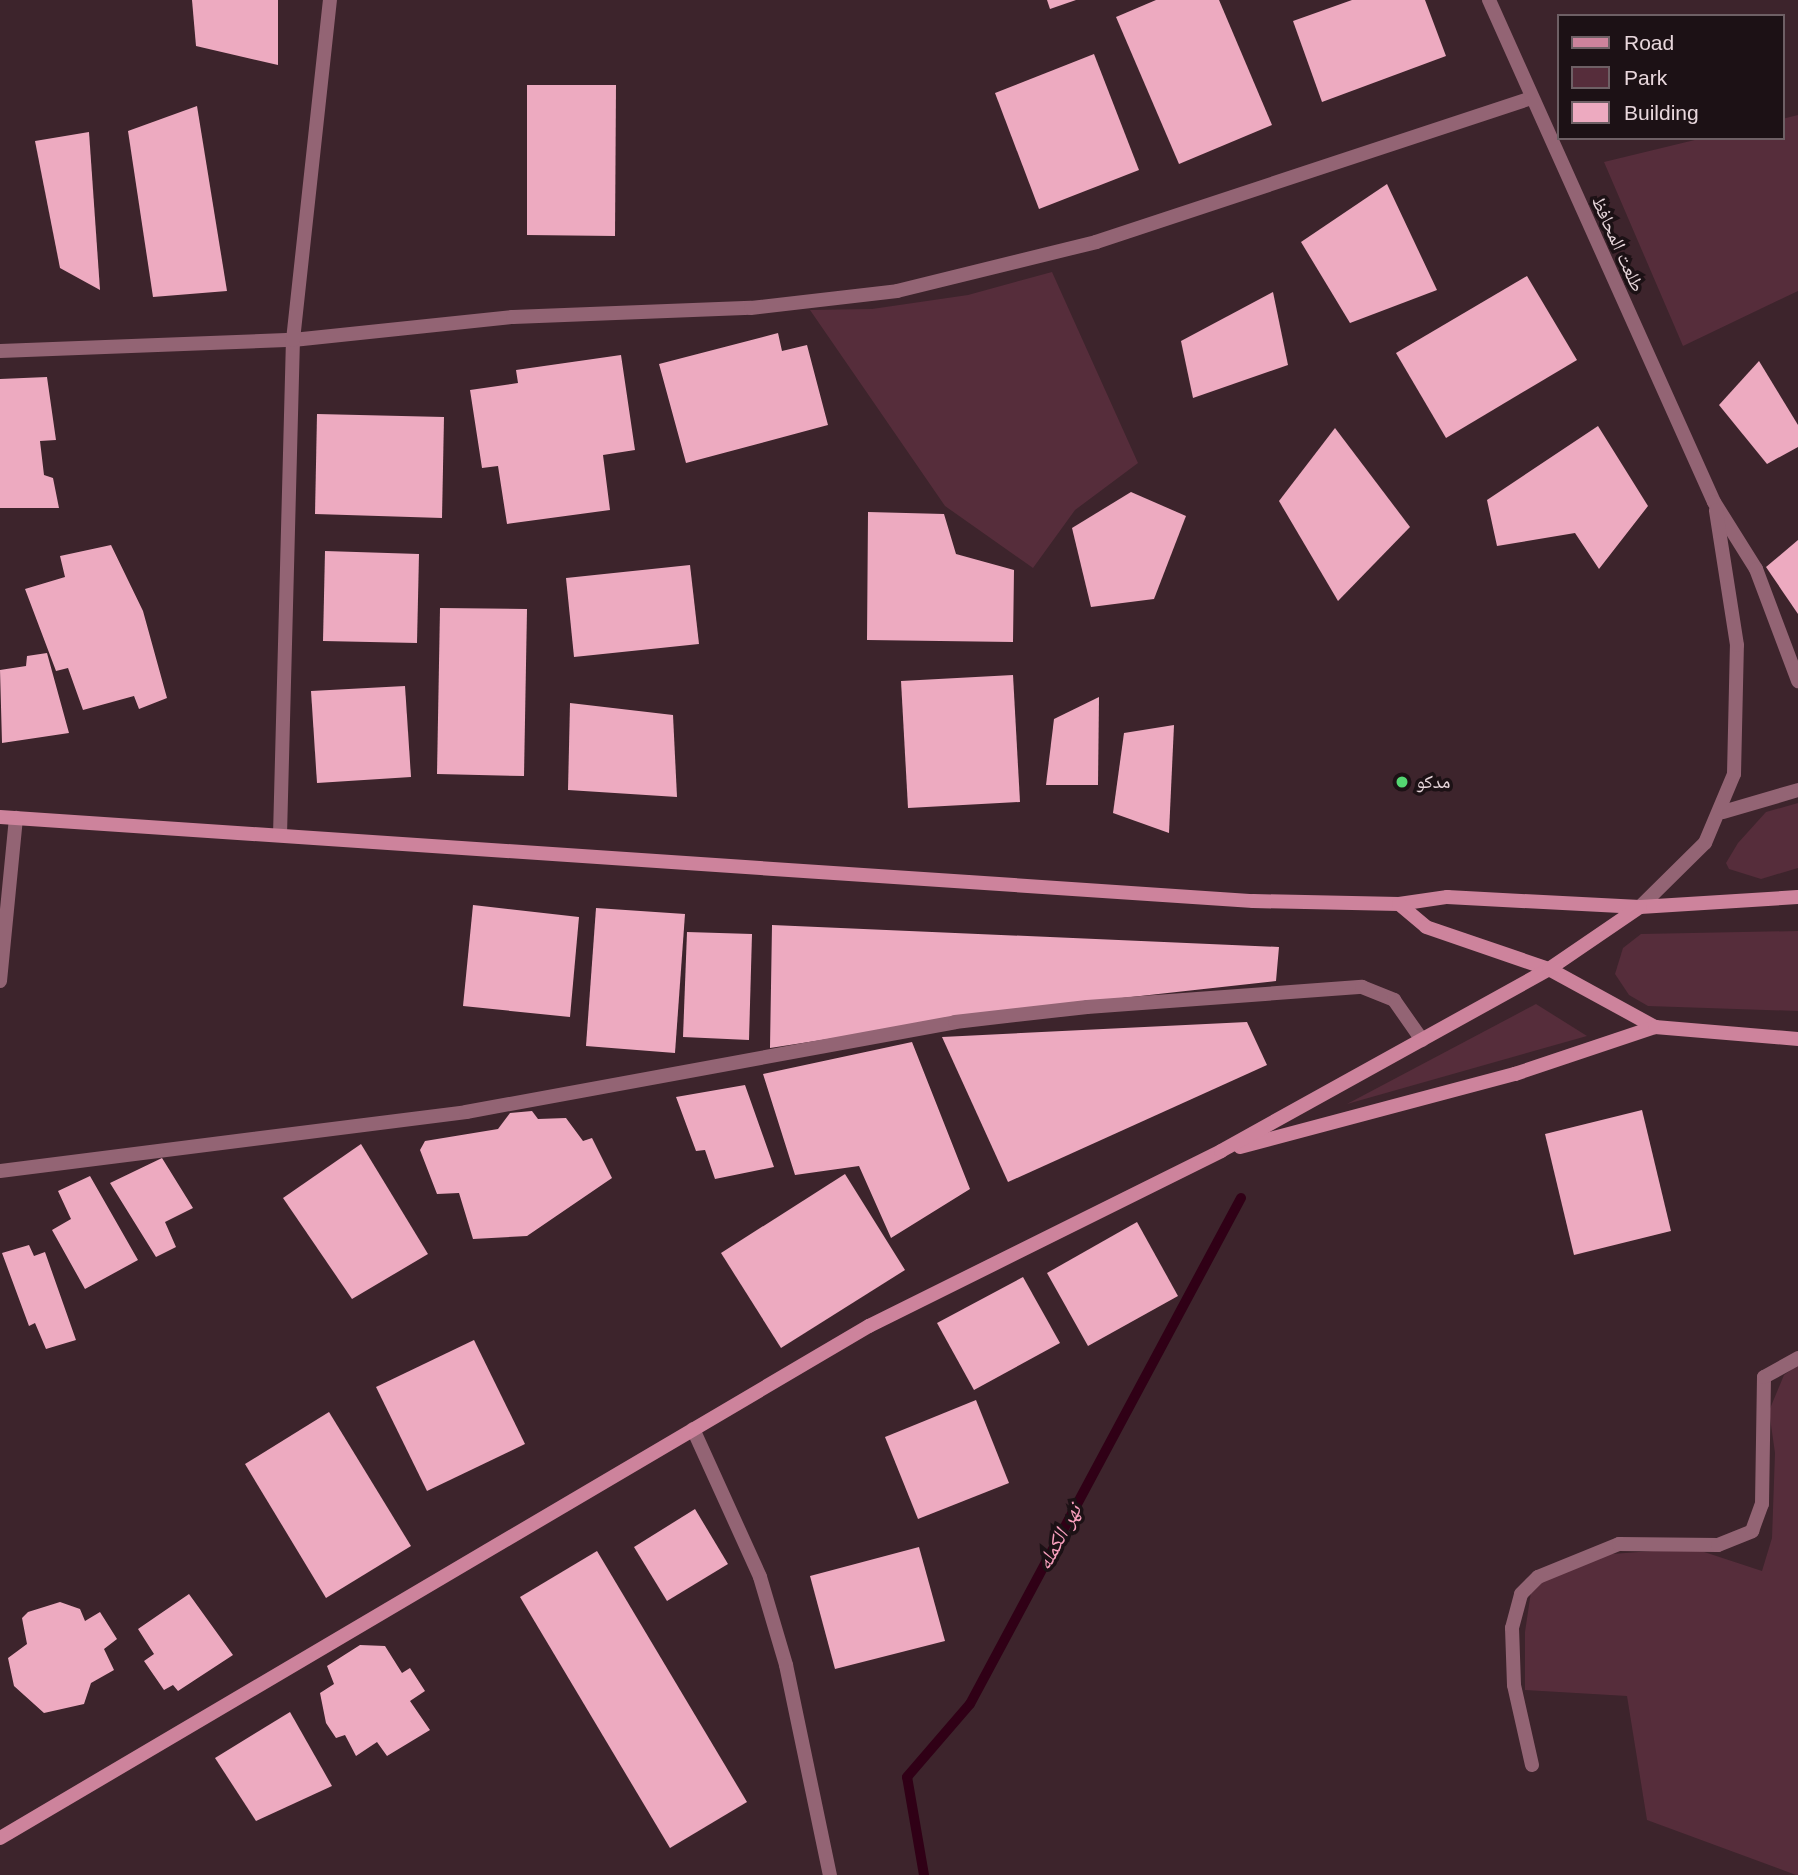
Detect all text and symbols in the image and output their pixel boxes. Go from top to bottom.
legend [1556,14,1784,140]
text: Road [1624,31,1674,54]
text: Park [1624,66,1667,89]
text: Building [1624,101,1699,124]
street label: طلعت المحافظ [1587,193,1649,295]
place label: مدكو [1416,771,1450,793]
marker: مدكو [1394,774,1410,790]
water label: نهر الكمله [1031,1500,1087,1574]

